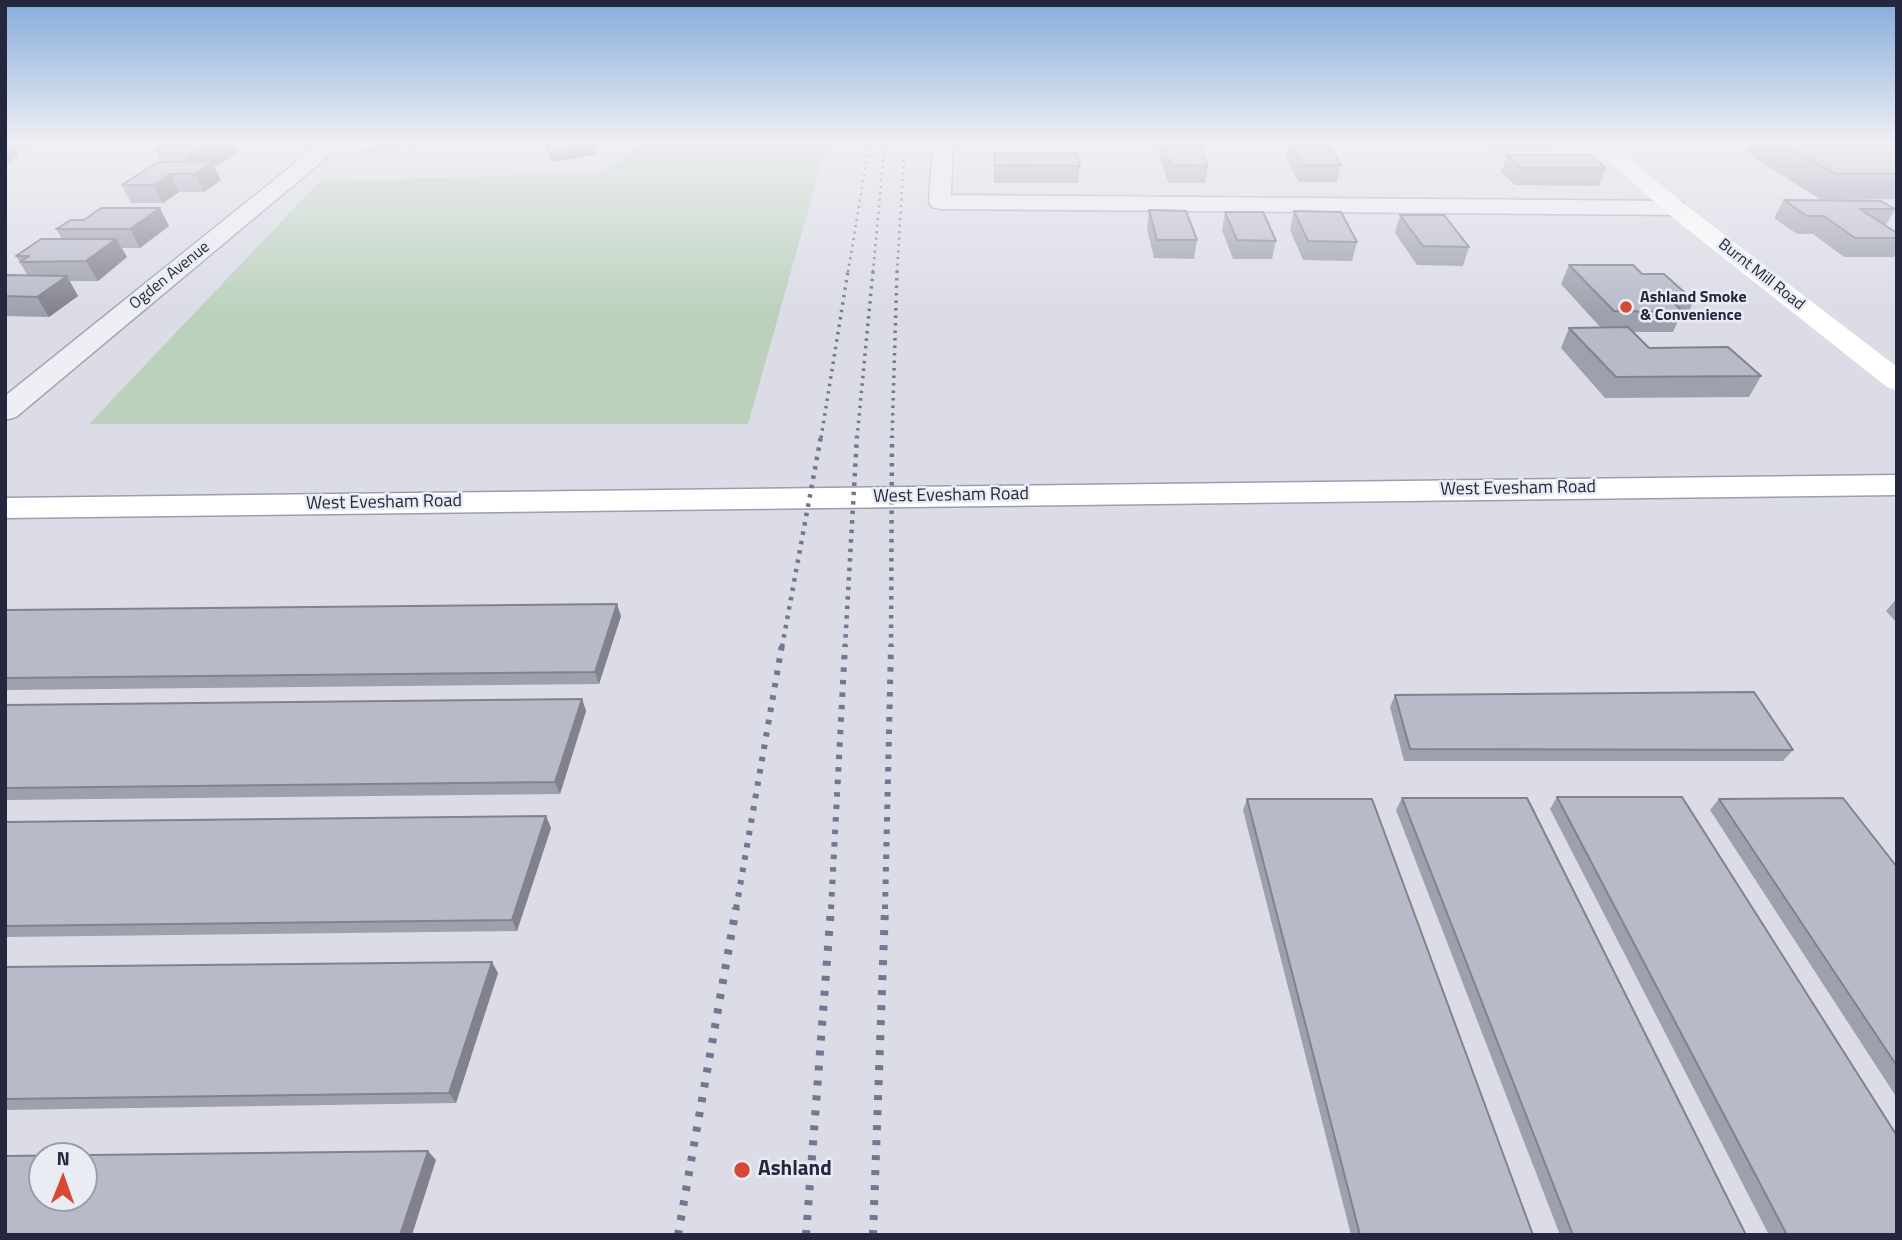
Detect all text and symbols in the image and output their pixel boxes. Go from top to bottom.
street label: Burnt Mill Road [1714,235,1808,315]
street label: Ogden Avenue [126,238,214,314]
place label: Ashland Smoke & Convenience [1640,288,1747,326]
marker: Ashland Smoke & Convenience [1618,299,1634,315]
street label: West Evesham Road [1440,477,1596,501]
street label: West Evesham Road [873,484,1029,508]
street label: West Evesham Road [306,491,462,515]
north arrow [28,1142,98,1212]
text: N [56,1143,70,1172]
place label: Ashland [758,1157,832,1183]
marker: Ashland [732,1160,752,1180]

